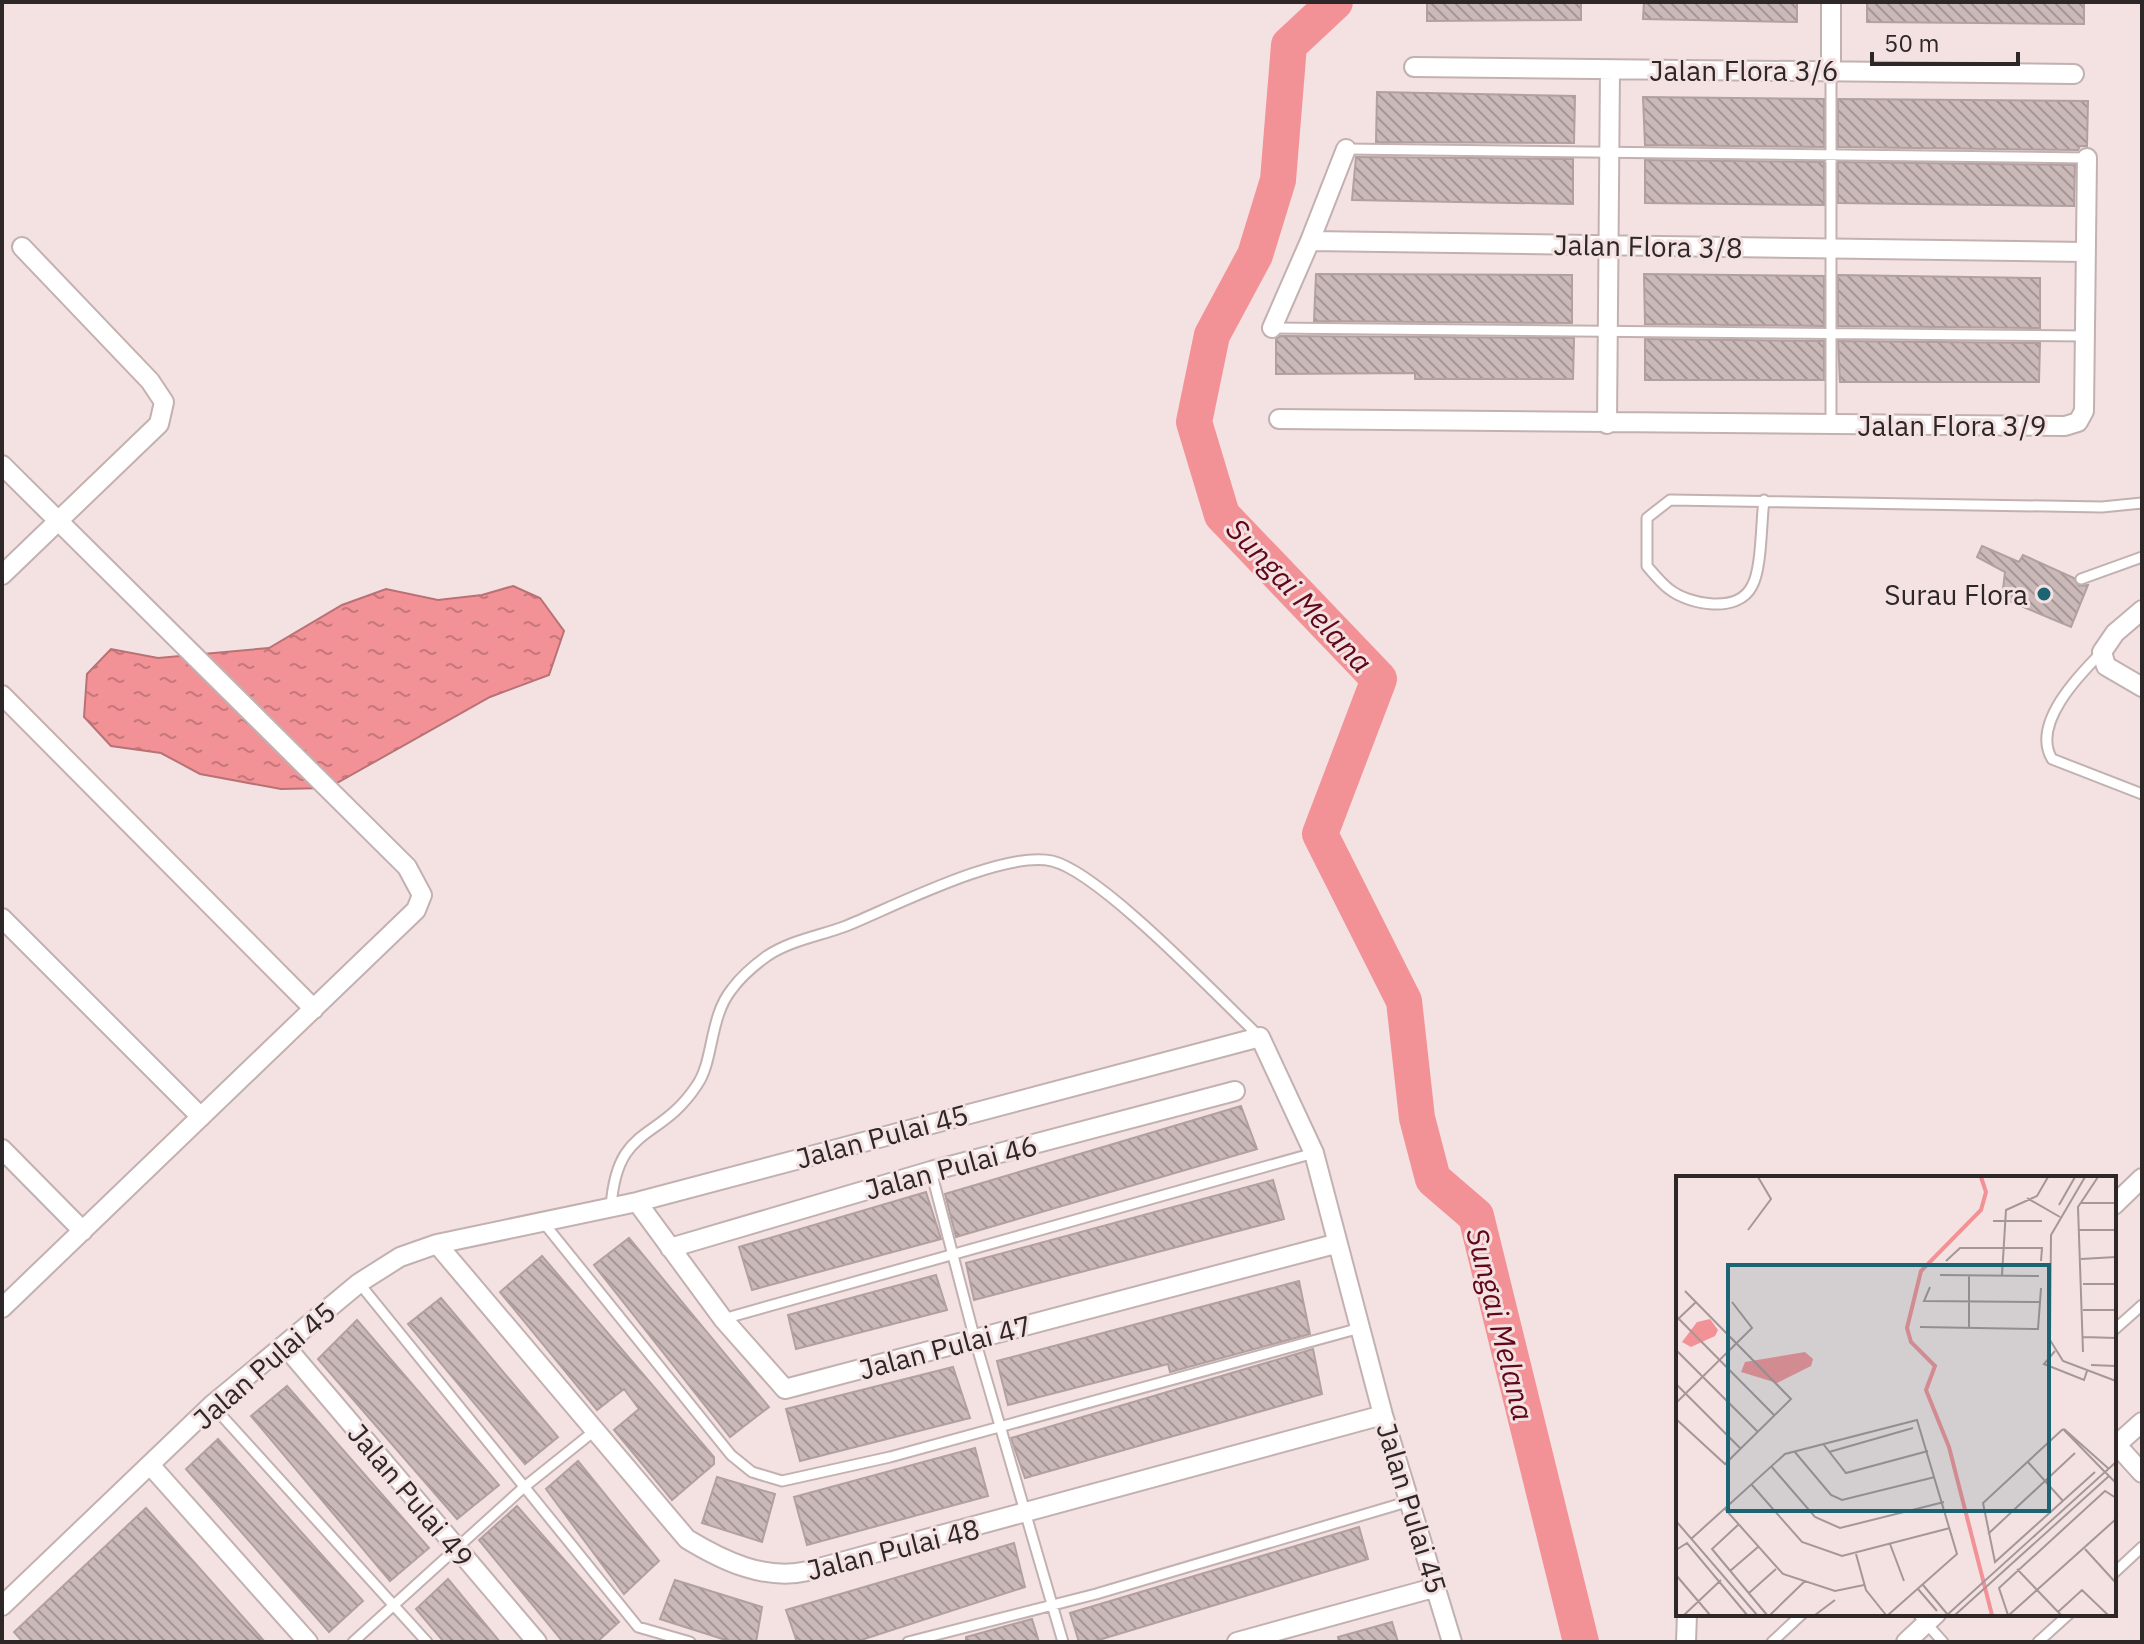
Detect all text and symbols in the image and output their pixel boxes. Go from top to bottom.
scale bar [1872,16,2018,66]
text: 50 m [1884,27,1939,59]
street label: Jalan Flora 3/6 [1649,52,1839,89]
street label: Jalan Flora 3/8 [1553,226,1743,266]
street label: Jalan Flora 3/9 [1857,407,2047,444]
water label: Sungai Melana [1218,509,1382,681]
place label: Surau Flora [1884,576,2028,613]
marker: Surau Flora [2035,585,2053,603]
street label: Jalan Pulai 45 [792,1095,972,1177]
street label: Jalan Pulai 46 [861,1126,1041,1208]
inset map [1676,1176,2116,1616]
water label: Sungai Melana [1458,1223,1544,1425]
street label: Jalan Pulai 45 [185,1293,343,1437]
street label: Jalan Pulai 47 [855,1306,1035,1388]
street label: Jalan Pulai 49 [340,1415,482,1575]
street label: Jalan Pulai 45 [1368,1418,1456,1598]
street label: Jalan Pulai 48 [803,1510,983,1588]

